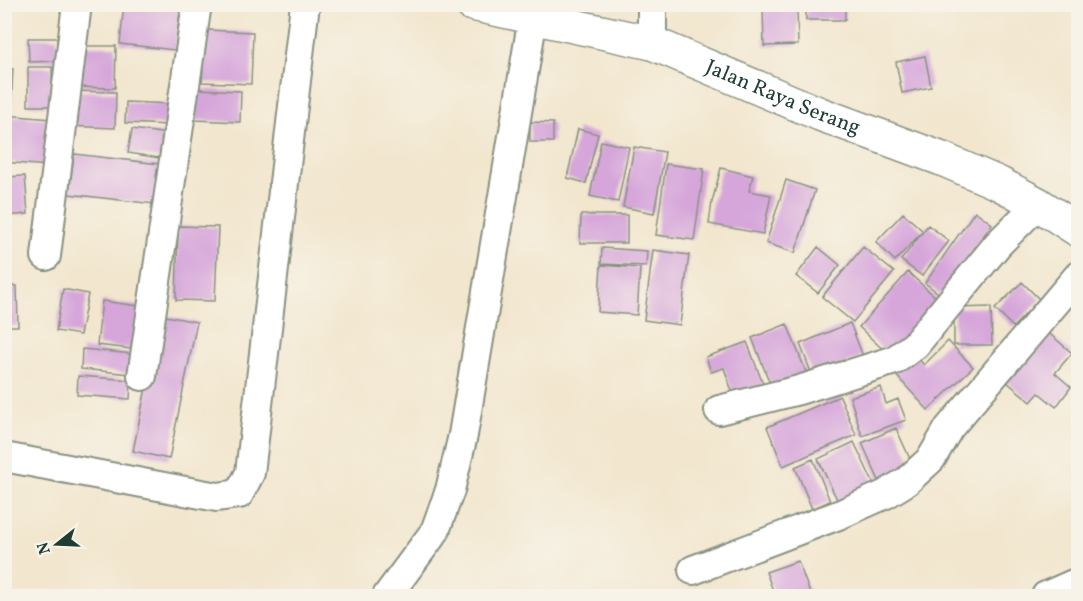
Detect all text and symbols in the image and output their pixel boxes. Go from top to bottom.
street label: Jalan Raya Serang [701,53,864,142]
north arrow [27,514,87,574]
text: N [32,539,57,557]

